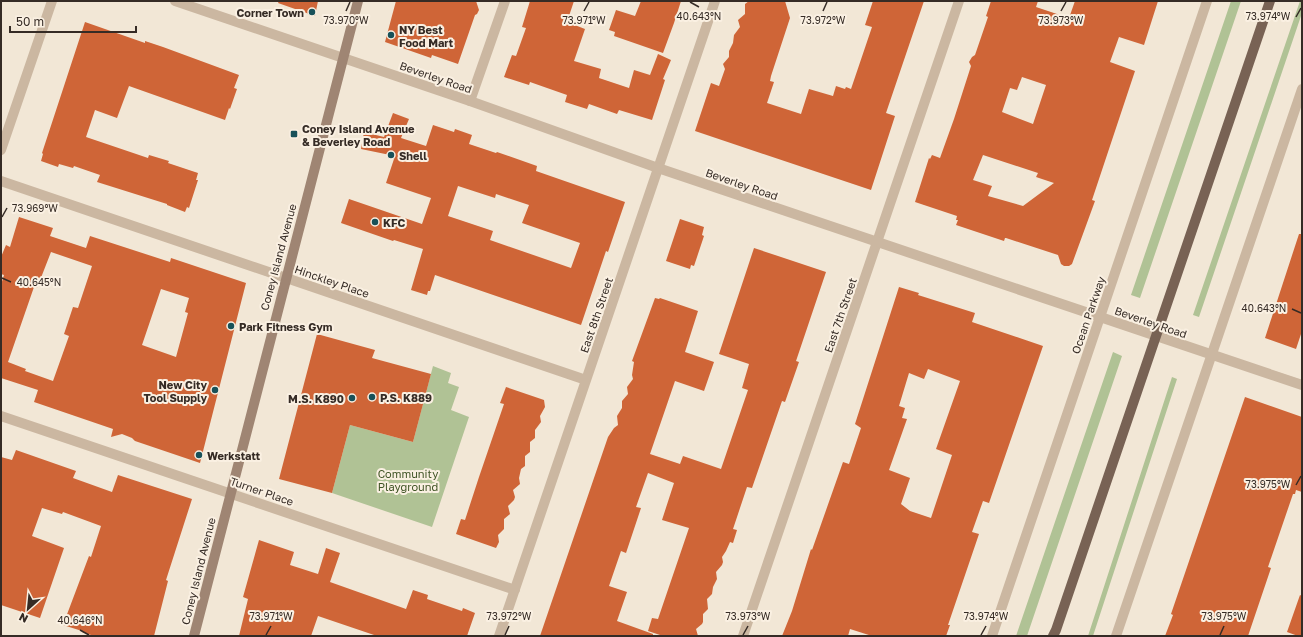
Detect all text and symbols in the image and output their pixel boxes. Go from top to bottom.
place label: Corner Town [237,6,304,19]
marker: Corner Town [307,7,317,17]
scale bar [10,8,136,34]
text: 40.643°N [677,10,721,22]
text: 73.974°W [1246,10,1291,22]
text: 50 m [16,14,44,29]
text: 73.970°W [323,14,369,26]
text: 73.971°W [562,14,606,26]
text: 73.972°W [801,14,846,26]
text: 73.973°W [1039,14,1084,26]
place label: NY Best Food Mart [399,23,454,49]
marker: NY Best Food Mart [386,30,396,40]
street label: Beverley Road [398,59,474,95]
place label: Coney Island Avenue & Beverley Road [302,122,415,148]
marker: Coney Island Avenue & Beverley Road [289,129,299,139]
place label: Shell [399,149,427,162]
marker: Shell [386,150,396,160]
street label: Beverley Road [704,166,780,202]
text: 73.969°W [12,202,58,214]
street label: Coney Island Avenue [257,202,299,312]
place label: KFC [383,216,406,229]
marker: KFC [370,217,380,227]
street label: Hinckley Place [293,262,371,300]
street label: Ocean Parkway [1069,275,1107,355]
text: 40.645°N [17,276,61,288]
street label: East 8th Street [577,276,615,354]
street label: East 7th Street [821,276,859,354]
text: 40.643°N [1242,302,1286,314]
street label: Beverley Road [1113,304,1189,340]
place label: Park Fitness Gym [239,320,333,333]
marker: Park Fitness Gym [226,321,236,331]
place label: New City Tool Supply [144,378,207,404]
marker: New City Tool Supply [210,385,220,395]
place label: P.S. K889 [380,391,432,404]
place label: M.S. K890 [288,392,344,405]
marker: P.S. K889 [367,392,377,402]
marker: M.S. K890 [347,393,357,403]
place label: Werkstatt [207,449,261,462]
marker: Werkstatt [194,450,204,460]
park label: Community Playground [378,467,438,493]
street label: Turner Place [229,474,295,508]
text: 73.975°W [1246,478,1291,490]
street label: Coney Island Avenue [178,516,218,626]
north arrow [8,589,48,629]
text: 73.971°W [249,610,293,622]
text: 73.972°W [487,610,532,622]
text: 73.973°W [726,610,771,622]
text: 73.974°W [964,610,1009,622]
text: 73.975°W [1202,610,1247,622]
text: N [17,611,30,626]
text: 40.646°N [58,614,103,626]

